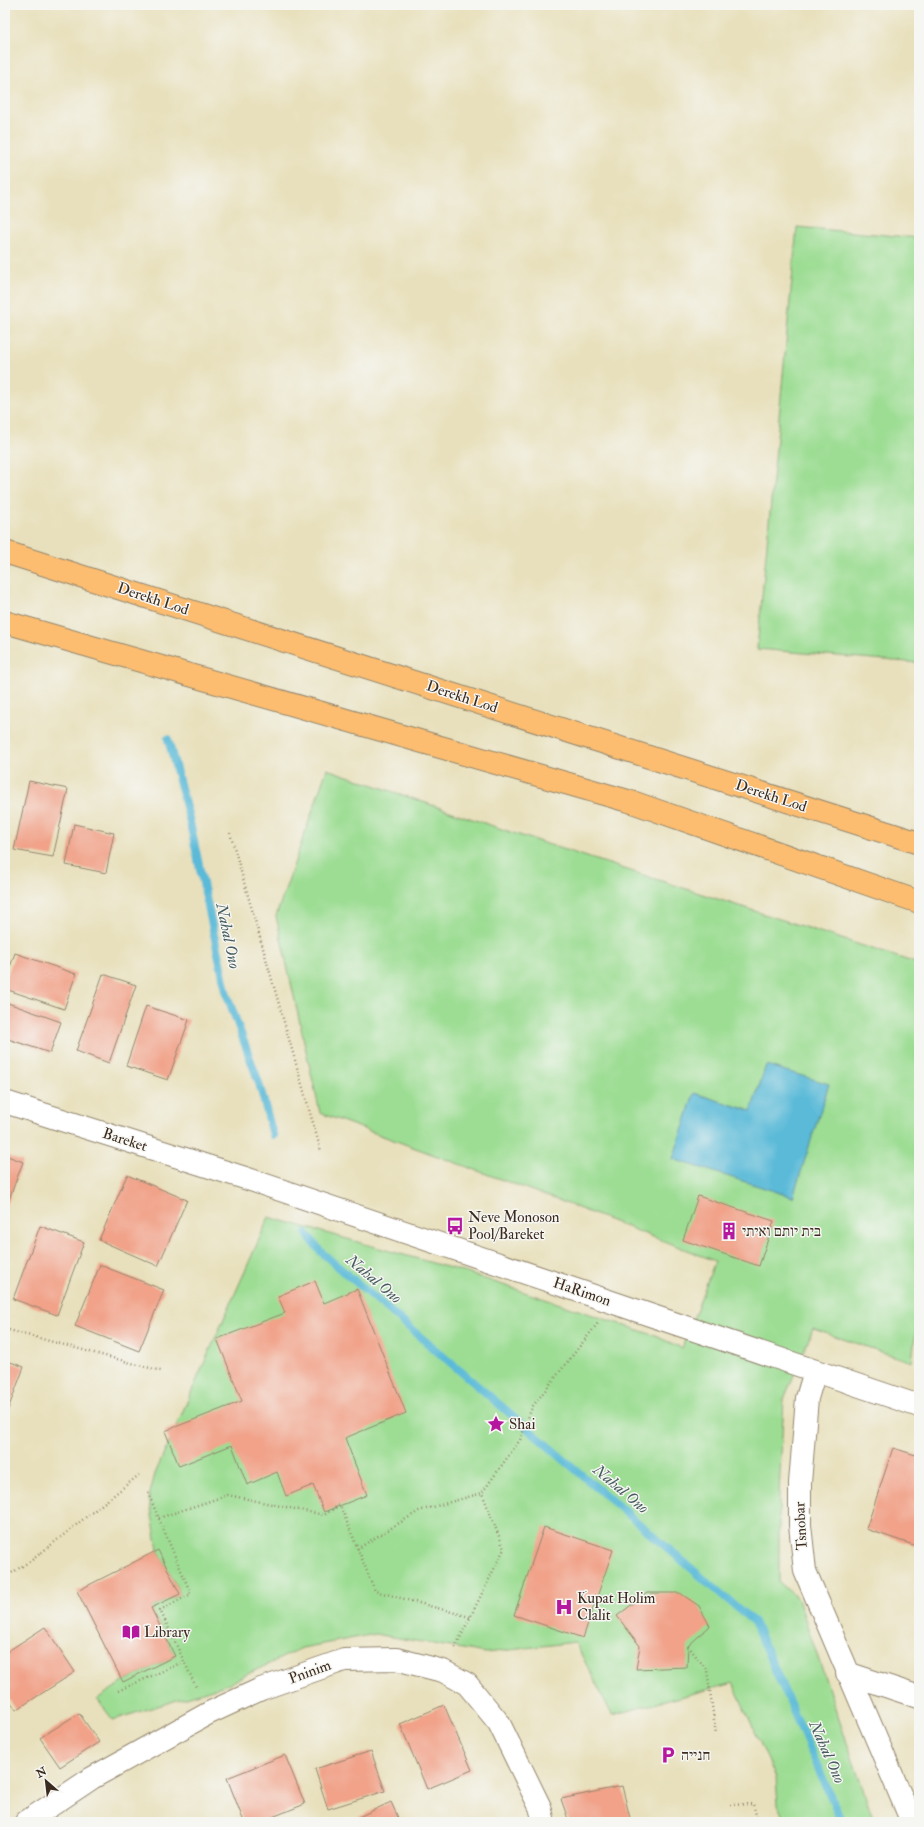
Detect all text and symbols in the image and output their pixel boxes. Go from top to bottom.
street label: Derekh Lod [115,579,192,620]
street label: Derekh Lod [424,677,501,718]
street label: Derekh Lod [733,776,810,817]
water label: Nahal Ono [211,900,245,971]
street label: Bareket [100,1124,150,1156]
place label: Neve Monoson Pool/Bareket [468,1208,560,1244]
bus stop icon: Neve Monoson Pool/Bareket [445,1216,465,1236]
building icon: בית יותם ואיתי [719,1221,739,1241]
place label: בית יותם ואיתי [742,1222,821,1241]
water label: Nahal Ono [341,1249,406,1308]
street label: HaRimon [551,1273,614,1311]
place icon: Shai [486,1414,506,1434]
place label: Shai [509,1415,535,1434]
water label: Nahal Ono [588,1459,653,1518]
street label: Tsnobar [790,1501,812,1551]
place label: Kupat Holim Clalit [577,1589,656,1625]
hospital icon: Kupat Holim Clalit [554,1597,574,1617]
library icon: Library [121,1622,141,1642]
place label: Library [144,1623,190,1642]
street label: Pninim [286,1655,334,1688]
water label: Nahal Ono [804,1717,850,1787]
parking icon: חנייה [658,1745,678,1765]
place label: חנייה [681,1746,710,1765]
north arrow [26,1761,66,1801]
text: N [33,1764,50,1781]

